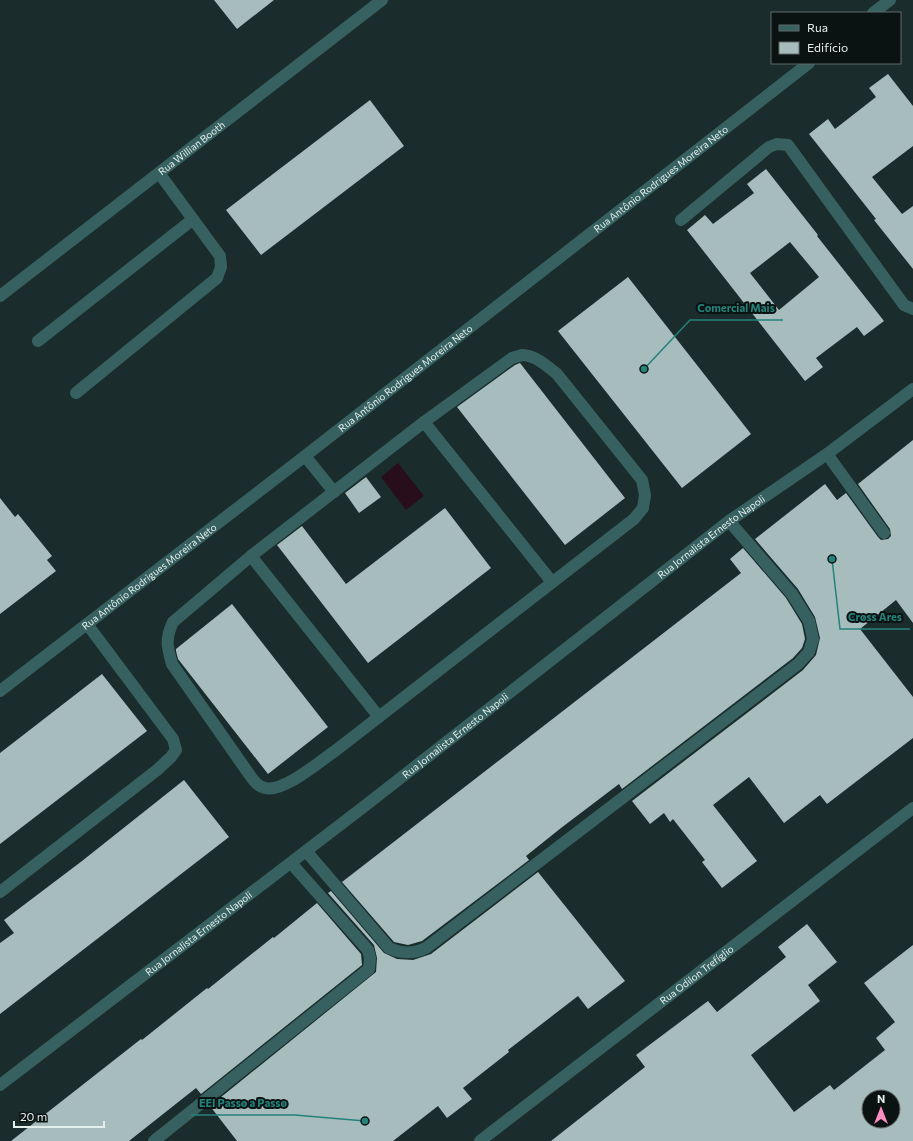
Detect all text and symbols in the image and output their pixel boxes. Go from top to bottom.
legend [771,12,901,64]
text: Rua [807,20,828,34]
text: Edifício [807,40,848,54]
street label: Rua Willian Booth [156,118,227,177]
street label: Rua Antônio Rodrigues Moreira Neto [591,123,730,235]
callout: Comercial Mais [690,297,783,320]
text: Comercial Mais [697,301,775,314]
street label: Rua Antônio Rodrigues Moreira Neto [336,322,475,434]
street label: Rua Jornalista Ernesto Napoli [655,492,767,581]
street label: Rua Antônio Rodrigues Moreira Neto [79,521,219,632]
callout: Cross Ares [840,606,910,629]
text: Cross Ares [848,610,902,623]
street label: Rua Jornalista Ernesto Napoli [400,690,511,780]
street label: Rua Jornalista Ernesto Napoli [143,888,254,978]
street label: Rua Odilon Trefíglio [657,942,736,1007]
north arrow [861,1089,901,1129]
callout: EEI Passo a Passo [191,1092,295,1115]
text: N [877,1092,885,1105]
text: EEI Passo a Passo [199,1096,287,1109]
scale bar [14,1103,104,1129]
text: 20 m [20,1109,47,1123]

